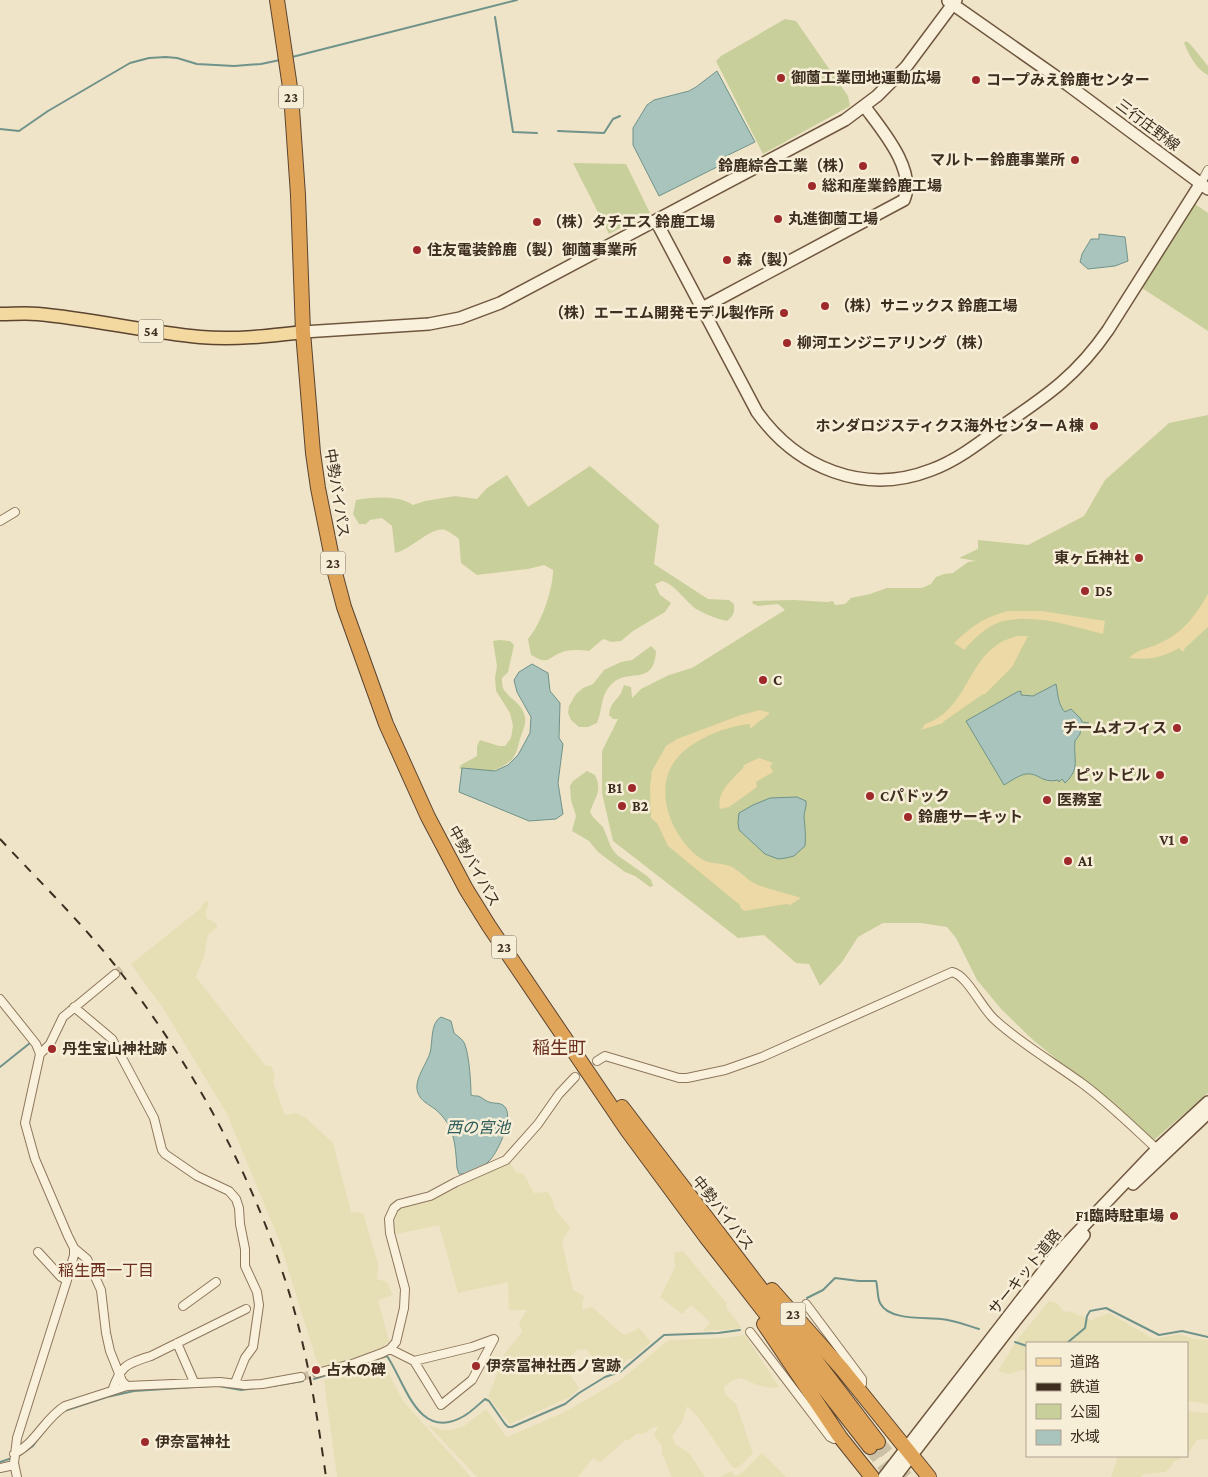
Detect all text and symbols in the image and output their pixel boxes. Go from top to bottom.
place label: 御薗工業団地運動広場 [791,70,941,86]
marker: 御薗工業団地運動広場 [775,72,787,84]
place label: コープみえ鈴鹿センター [986,72,1150,88]
marker: コープみえ鈴鹿センター [970,74,982,86]
road number: 23 [278,85,304,108]
street label: 三行庄野線 [1113,96,1183,154]
place label: マルトー鈴鹿事業所 [930,152,1065,168]
marker: マルトー鈴鹿事業所 [1069,154,1081,166]
place label: 鈴鹿綜合工業（株） [718,158,853,174]
marker: 鈴鹿綜合工業（株） [857,160,869,172]
place label: 総和産業鈴鹿工場 [822,177,942,194]
marker: 総和産業鈴鹿工場 [806,180,818,192]
place label: 丸進御薗工場 [788,211,878,227]
marker: 丸進御薗工場 [772,213,784,225]
place label: （株）タチエス 鈴鹿工場 [547,214,715,230]
marker: （株）タチエス 鈴鹿工場 [531,216,543,228]
place label: 住友電装鈴鹿（製）御薗事業所 [427,241,637,258]
marker: 住友電装鈴鹿（製）御薗事業所 [411,244,423,256]
place label: 森（製） [737,251,797,268]
marker: 森（製） [721,254,733,266]
place label: （株）サニックス 鈴鹿工場 [835,298,1017,314]
marker: （株）サニックス 鈴鹿工場 [819,300,831,312]
place label: （株）エーエム開発モデル製作所 [549,304,774,321]
marker: （株）エーエム開発モデル製作所 [778,307,790,319]
road number: 54 [138,320,164,342]
place label: 柳河エンジニアリング（株） [797,335,992,351]
marker: 柳河エンジニアリング（株） [781,337,793,349]
place label: ホンダロジスティクス海外センターＡ棟 [815,417,1084,434]
marker: ホンダロジスティクス海外センターＡ棟 [1088,420,1100,432]
street label: 中勢バイパス [322,447,352,539]
place label: 東ヶ丘神社 [1054,549,1129,566]
road number: 23 [320,552,346,574]
marker: 東ヶ丘神社 [1133,552,1145,564]
place label: D5 [1095,583,1113,599]
marker: D5 [1079,585,1091,597]
place label: C [773,672,782,688]
marker: C [757,674,769,686]
place label: チームオフィス [1063,720,1167,736]
marker: チームオフィス [1171,722,1183,734]
place label: ピットビル [1075,767,1150,783]
marker: ピットビル [1154,769,1166,781]
place label: B1 [608,780,622,796]
marker: B1 [626,782,638,794]
place label: Cパドック [880,788,950,804]
marker: Cパドック [864,790,876,802]
place label: 医務室 [1057,792,1102,808]
marker: 医務室 [1041,794,1053,806]
place label: B2 [632,798,649,814]
marker: B2 [616,800,628,812]
place label: 鈴鹿サーキット [918,809,1023,825]
marker: 鈴鹿サーキット [902,811,914,823]
street label: 中勢バイパス [445,823,503,909]
place label: V1 [1158,832,1174,848]
marker: V1 [1178,834,1190,846]
place label: A1 [1077,853,1093,869]
marker: A1 [1062,855,1074,867]
road number: 23 [492,936,516,959]
district label: 稲生町 [532,1038,586,1058]
place label: 丹生宝山神社跡 [62,1040,167,1057]
marker: 丹生宝山神社跡 [46,1043,58,1055]
water label: 西の宮池 [446,1119,512,1136]
street label: 中勢バイパス [689,1173,757,1253]
place label: F1臨時駐車場 [1076,1208,1164,1224]
marker: F1臨時駐車場 [1168,1210,1180,1222]
street label: サーキット道路 [986,1226,1064,1318]
district label: 稲生西一丁目 [58,1262,154,1279]
road number: 23 [780,1302,806,1326]
legend [1026,1342,1188,1457]
text: 道路 [1070,1354,1100,1370]
place label: 伊奈冨神社西ノ宮跡 [486,1357,621,1374]
marker: 伊奈冨神社西ノ宮跡 [470,1360,482,1372]
place label: 占木の碑 [326,1362,386,1378]
marker: 占木の碑 [310,1364,322,1376]
text: 鉄道 [1070,1379,1100,1395]
text: 公園 [1070,1404,1100,1420]
text: 水域 [1070,1429,1100,1445]
place label: 伊奈冨神社 [155,1433,230,1450]
marker: 伊奈冨神社 [139,1436,151,1448]

